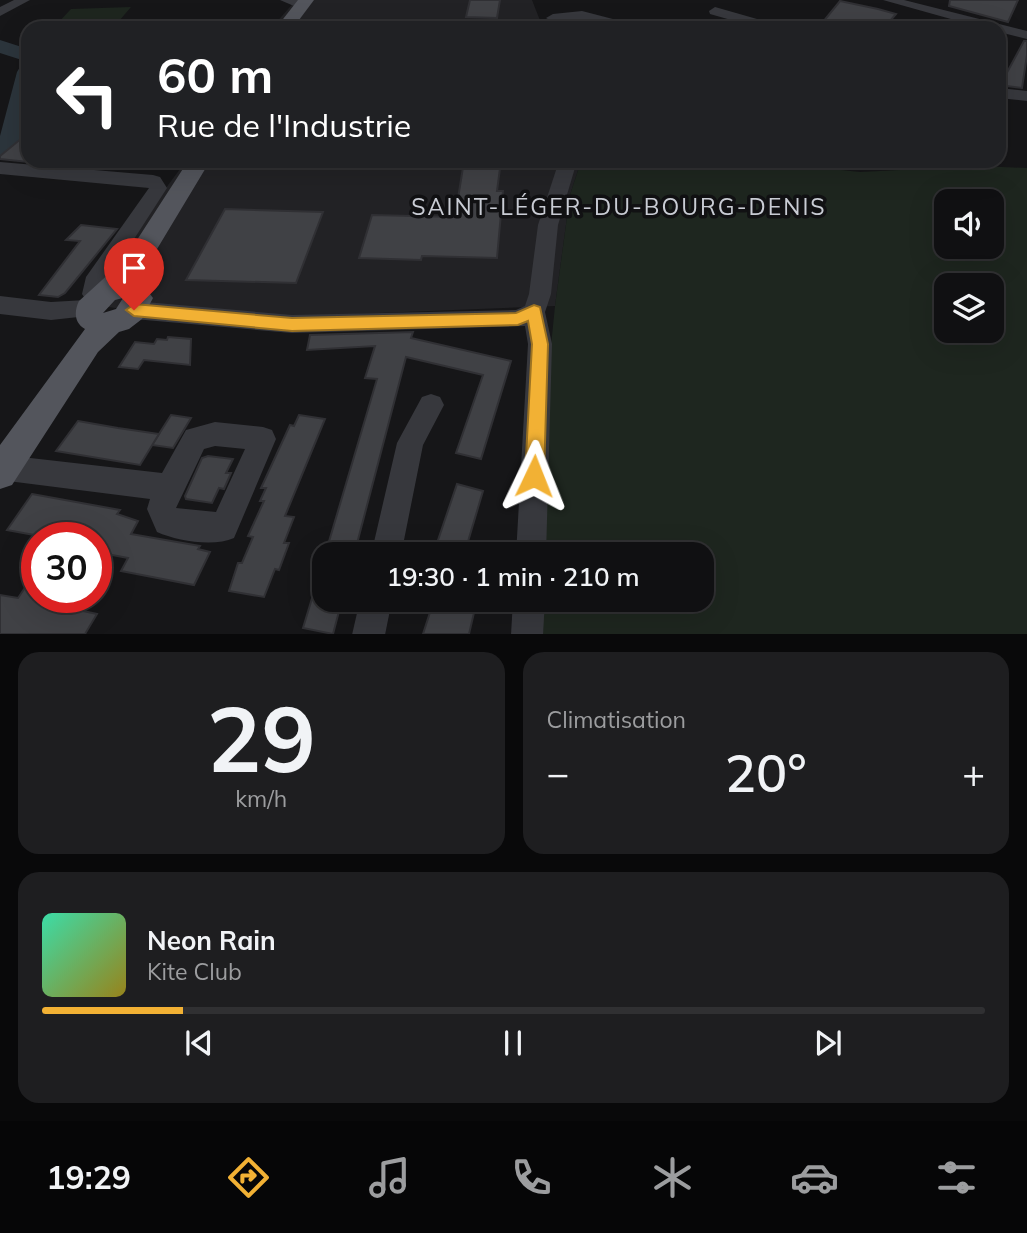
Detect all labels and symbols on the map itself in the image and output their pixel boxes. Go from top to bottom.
district label: SAINT-LÉGER-DU-BOURG-DENIS [411,192,827,221]
pin [104,238,164,310]
position arrow [497,439,571,513]
speed limit sign: 30 [21,522,112,613]

